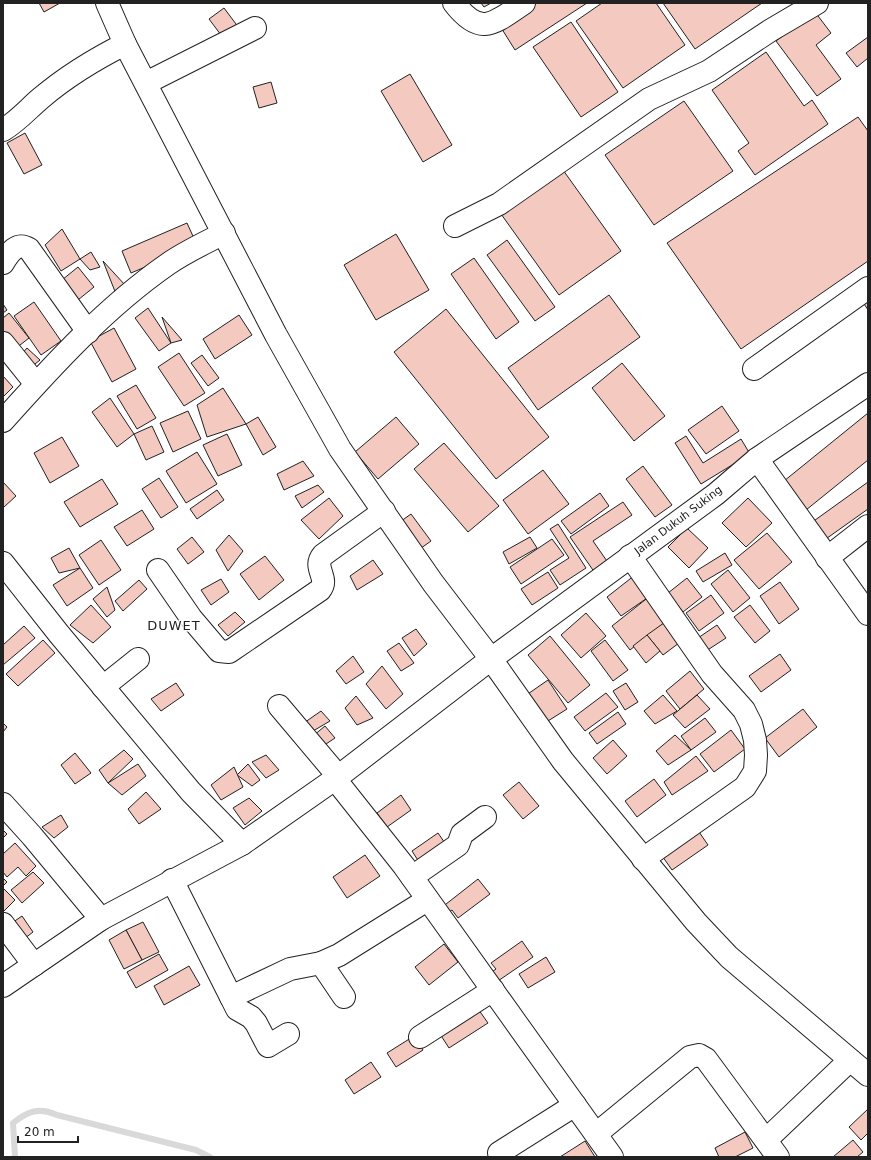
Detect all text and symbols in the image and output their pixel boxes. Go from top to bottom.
street label: Jalan Dukuh Suking [631,483,725,558]
district label: DUWET [147,618,201,633]
scale bar [18,1118,78,1144]
text: 20 m [24,1125,55,1139]

